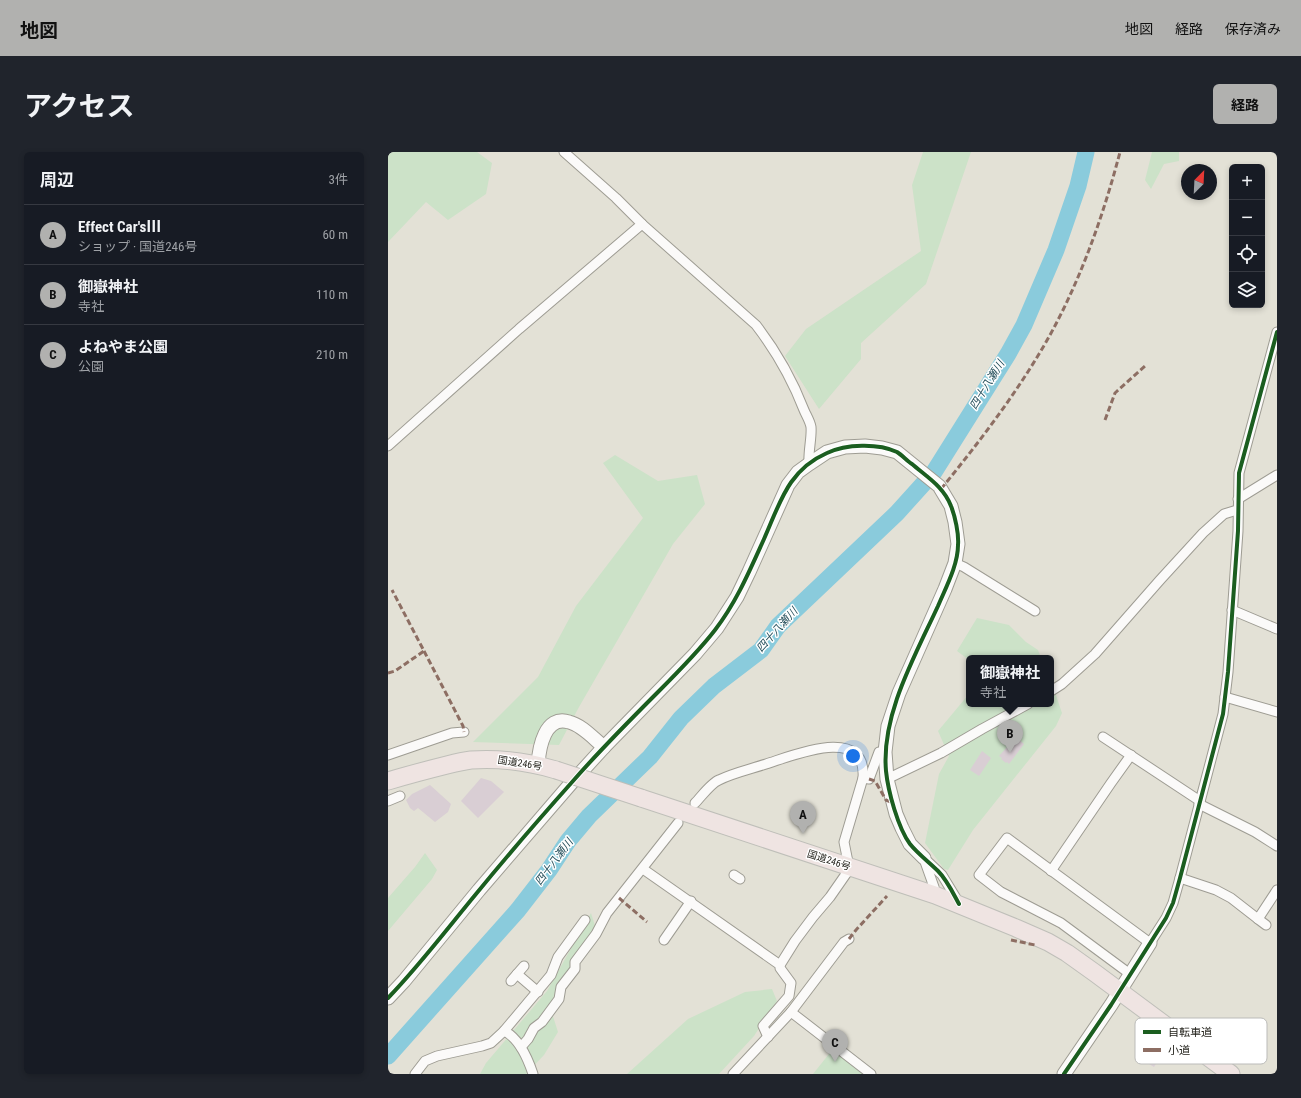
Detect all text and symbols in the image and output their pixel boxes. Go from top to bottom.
text: 地図 [20,19,58,42]
text: 地図 [1125,21,1153,37]
text: 経路 [1175,21,1203,37]
text: 保存済み [1225,21,1281,37]
button: 経路 [1213,84,1277,124]
text: アクセス [24,90,135,123]
north arrow [1181,164,1217,200]
map controls [1229,164,1265,308]
button: + [1229,164,1265,200]
text: 周辺 [40,170,74,190]
text: 3件 [329,172,348,187]
button: − [1229,200,1265,236]
text: Effect Car'sⅢ [78,218,161,236]
text: A [49,227,57,242]
text: 60 m [322,227,348,242]
button: locate [1229,236,1265,272]
text: ショップ · 国道246号 [78,239,197,254]
button: layers [1229,272,1265,308]
text: 御嶽神社 [78,278,138,296]
text: B [49,287,57,302]
text: 110 m [316,287,348,302]
text: 寺社 [78,299,104,314]
text: よねやま公園 [78,338,168,356]
text: C [49,347,57,362]
text: 210 m [316,347,348,362]
water label: 四十八瀬川 [967,357,1008,412]
text: 公園 [78,359,104,374]
water label: 四十八瀬川 [754,604,801,655]
popup [966,655,1054,707]
text: 御嶽神社 [980,664,1040,682]
text: 寺社 [980,685,1006,700]
pin: B [997,720,1023,753]
your location [843,746,863,766]
street label: 国道246号 [497,754,543,772]
pin: A [790,801,816,834]
water label: 四十八瀬川 [532,835,576,888]
street label: 国道246号 [806,848,852,872]
legend [1135,1018,1267,1064]
text: 自転車道 [1168,1026,1212,1039]
pin: C [822,1029,848,1062]
text: 小道 [1168,1044,1190,1057]

